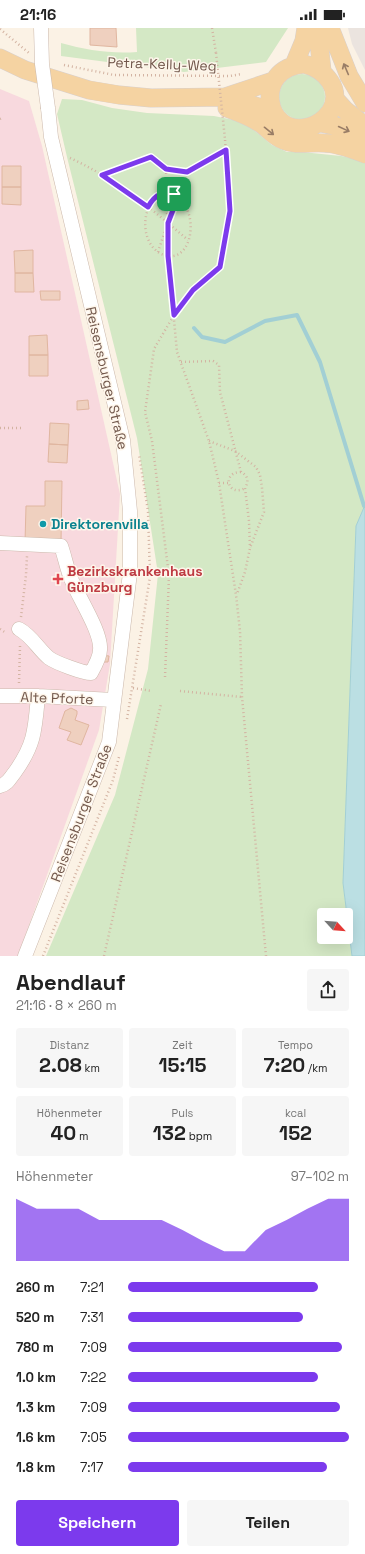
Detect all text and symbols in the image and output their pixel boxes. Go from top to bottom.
text: 21:16 [20,5,56,24]
street label: Petra-Kelly-Weg [107,53,217,75]
one-way arrow [342,63,349,75]
one-way arrow [263,126,274,135]
one-way arrow [338,126,350,133]
pin [157,177,191,211]
icon: arrive [163,183,185,205]
street label: Reisensburger Straße [82,305,132,451]
place label: Direktorenvilla [51,515,149,533]
marker: Direktorenvilla [38,519,48,529]
place label: Bezirkskrankenhaus Günzburg [67,562,202,596]
marker: Bezirkskrankenhaus Günzburg [52,573,64,585]
street label: Alte Pforte [20,688,94,708]
street label: Reisensburger Straße [46,742,116,884]
north arrow [317,908,353,944]
map controls [317,908,353,944]
text: Abendlauf [16,968,126,996]
button: share [307,969,349,1011]
text: 21:16 · 8 × 260 m [16,997,117,1014]
text: Distanz [50,1038,89,1052]
text: Zeit [172,1038,193,1052]
text: Tempo [278,1038,313,1052]
text: 2.08 [39,1052,82,1078]
text: 15:15 [158,1052,207,1078]
text: 7:20 [263,1052,305,1078]
text: km [82,1061,100,1075]
text: /km [305,1061,328,1075]
text: Höhenmeter [37,1106,102,1120]
text: Puls [172,1106,193,1120]
text: kcal [285,1106,306,1120]
text: 40 [51,1120,76,1146]
text: 132 [153,1120,186,1146]
text: 152 [279,1120,312,1146]
text: m [76,1129,88,1143]
text: bpm [186,1129,212,1143]
text: Höhenmeter [16,1168,93,1185]
text: 97–102 m [291,1168,349,1185]
text: 260 m [16,1279,55,1296]
text: 7:21 [80,1279,104,1296]
text: 520 m [16,1309,54,1326]
text: 7:31 [80,1309,104,1326]
text: 780 m [16,1339,54,1356]
text: 7:09 [80,1339,107,1356]
text: 1.0 km [16,1369,56,1386]
text: 7:22 [80,1369,106,1386]
text: 1.3 km [16,1399,55,1416]
text: 7:09 [80,1399,107,1416]
text: 1.6 km [16,1429,55,1446]
text: 7:05 [80,1429,107,1446]
text: 1.8 km [16,1459,55,1476]
text: 7:17 [80,1459,103,1476]
button: Speichern [16,1500,179,1546]
button: Teilen [187,1500,349,1546]

